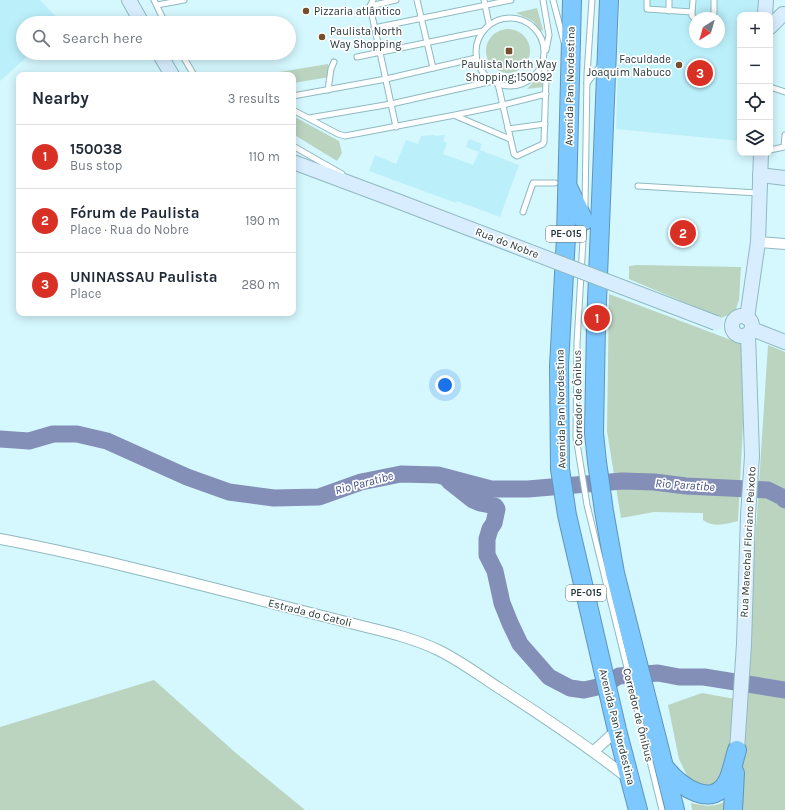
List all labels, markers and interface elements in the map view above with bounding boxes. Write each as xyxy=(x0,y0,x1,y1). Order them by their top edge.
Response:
place label: Pizzaria atlântico xyxy=(314,5,401,18)
marker: Pizzaria atlântico xyxy=(301,6,311,16)
north arrow xyxy=(689,12,725,48)
map controls xyxy=(737,12,773,156)
button: + xyxy=(737,12,773,48)
search box xyxy=(16,16,296,60)
place label: Paulista North Way Shopping xyxy=(330,25,402,51)
street label: Avenida Pan Nordestina xyxy=(562,26,578,146)
icon: search xyxy=(30,27,52,49)
text: Search here xyxy=(62,29,143,47)
marker: Paulista North Way Shopping xyxy=(317,32,327,42)
marker: Paulista North Way Shopping;150092 xyxy=(504,46,514,56)
button: − xyxy=(737,48,773,84)
place label: Faculdade Joaquim Nabuco xyxy=(587,53,671,79)
place label: Paulista North Way Shopping;150092 xyxy=(461,58,557,84)
pin: 3 xyxy=(687,58,713,88)
marker: Faculdade Joaquim Nabuco xyxy=(674,60,684,70)
button: locate xyxy=(737,84,773,120)
text: Nearby xyxy=(32,88,89,108)
text: 3 results xyxy=(228,91,280,106)
button: layers xyxy=(737,120,773,156)
text: 150038 xyxy=(70,140,122,158)
text: 1 xyxy=(43,149,47,164)
text: 110 m xyxy=(248,149,280,164)
text: Bus stop xyxy=(70,158,122,173)
text: Fórum de Paulista xyxy=(70,204,199,222)
text: 2 xyxy=(41,213,49,228)
text: 190 m xyxy=(245,213,280,228)
pin: 2 xyxy=(670,218,696,248)
text: Place · Rua do Nobre xyxy=(70,222,189,237)
street label: Rua do Nobre xyxy=(473,225,541,261)
road number: PE-015 xyxy=(546,226,586,242)
text: UNINASSAU Paulista xyxy=(70,268,217,286)
text: 3 xyxy=(41,277,49,292)
text: 280 m xyxy=(242,277,280,292)
text: Place xyxy=(70,286,101,301)
pin: 1 xyxy=(584,303,610,333)
street label: Avenida Pan Nordestina xyxy=(553,349,569,469)
street label: Corredor de Ônibus xyxy=(570,350,585,446)
your location xyxy=(435,375,455,395)
street label: Rua Marechal Floriano Peixoto xyxy=(738,466,758,618)
water label: Rio Paratibe xyxy=(333,468,395,497)
water label: Rio Paratibe xyxy=(655,476,716,494)
road number: PE-015 xyxy=(566,585,606,601)
street label: Estrada do Catoli xyxy=(267,596,353,630)
street label: Corredor de Ônibus xyxy=(620,666,657,763)
street label: Avenida Pan Nordestina xyxy=(596,668,638,786)

